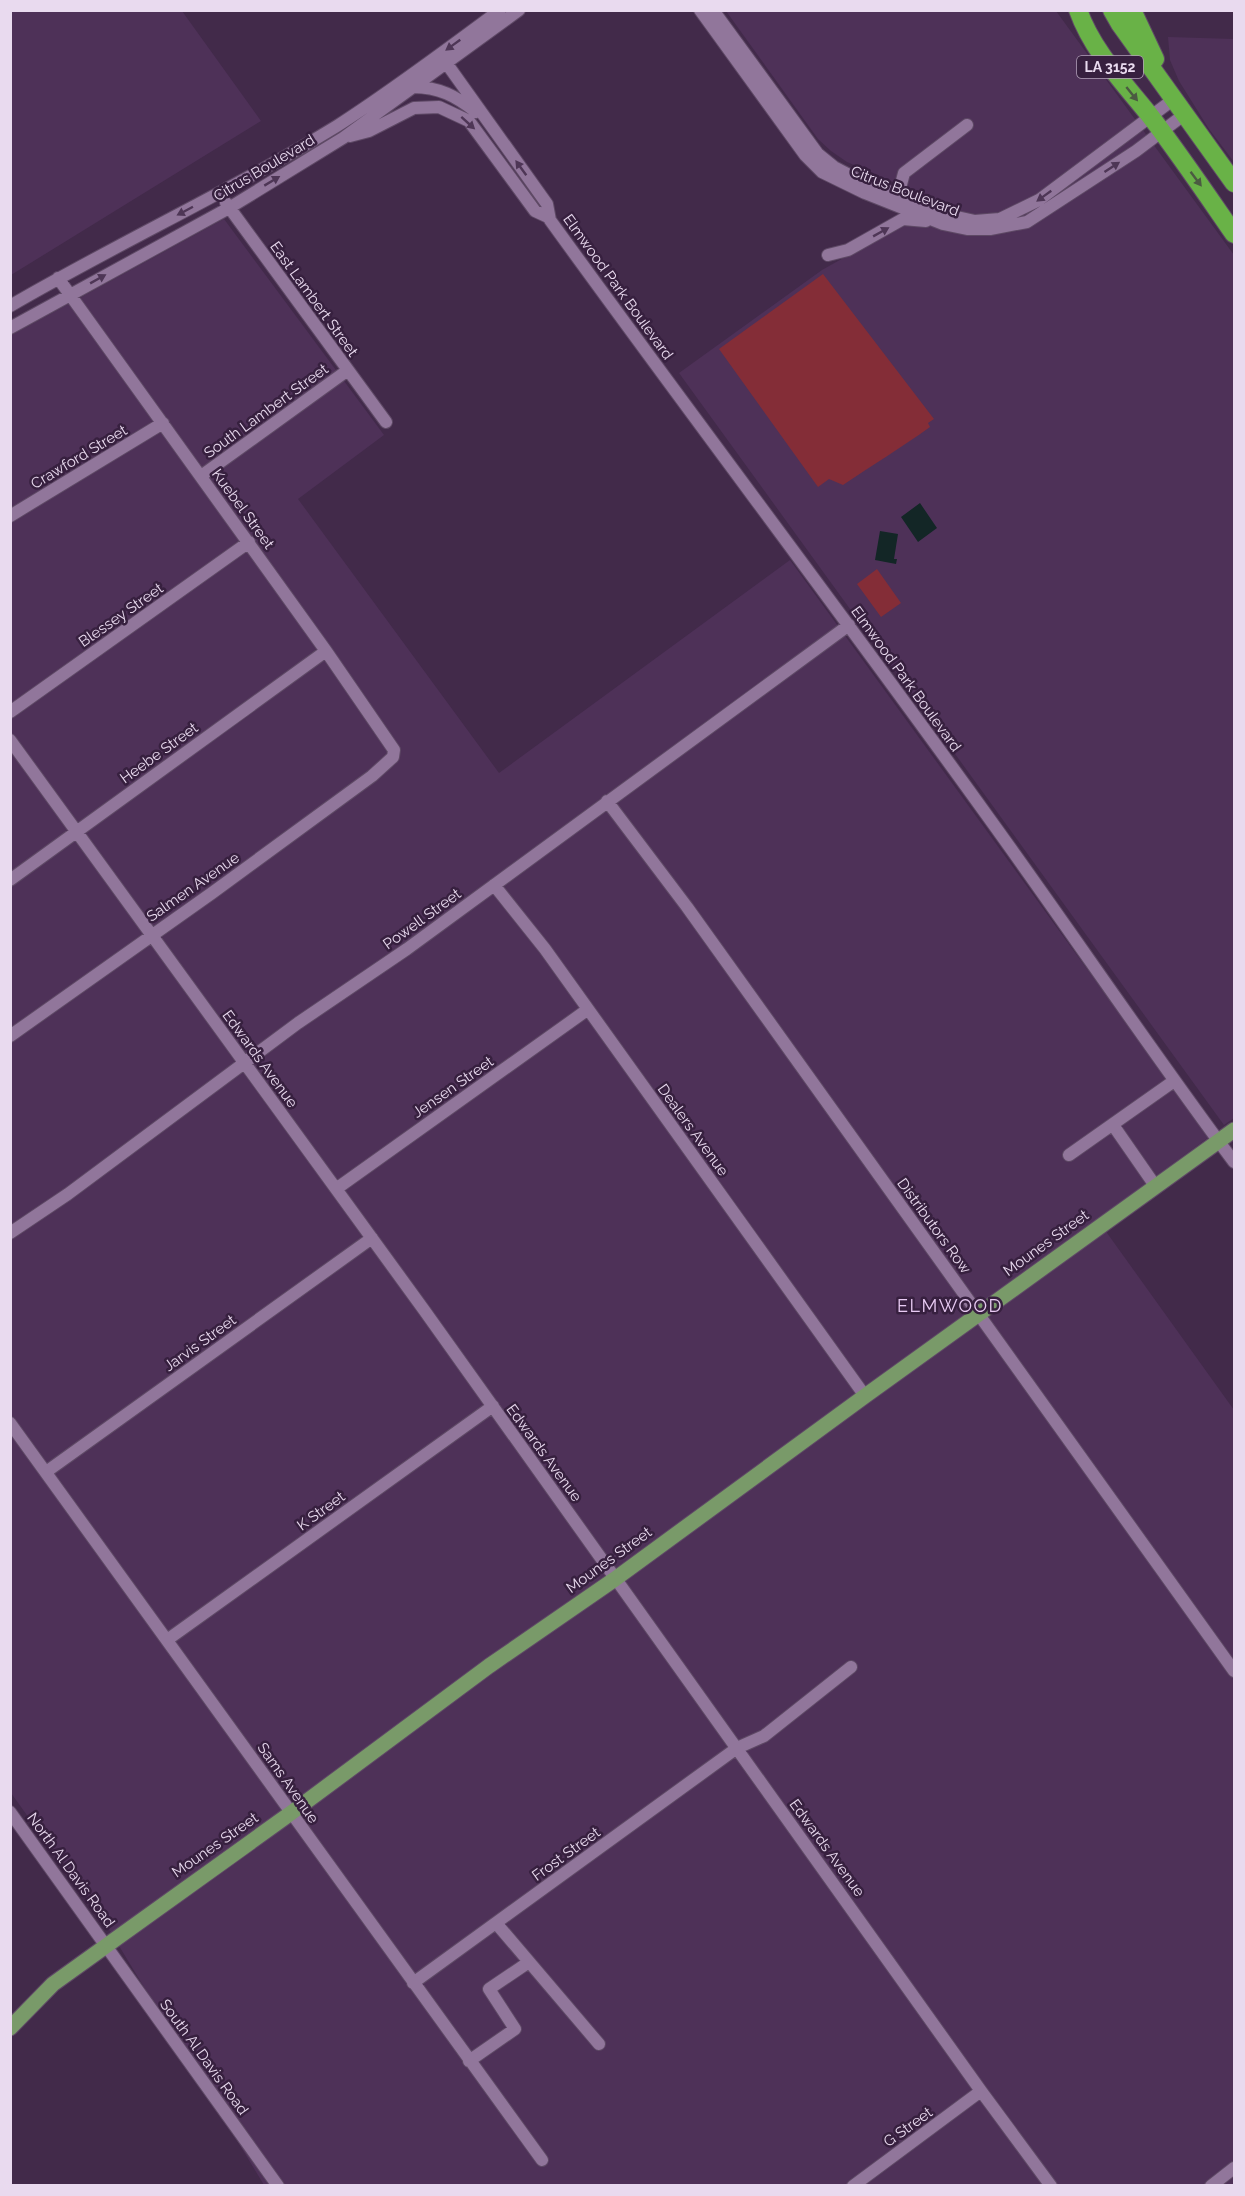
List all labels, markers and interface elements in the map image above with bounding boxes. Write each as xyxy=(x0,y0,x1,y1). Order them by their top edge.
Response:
one-way arrow xyxy=(445,39,461,51)
road number: LA 3152 xyxy=(1077,56,1143,78)
one-way arrow xyxy=(1125,86,1138,101)
one-way arrow xyxy=(460,116,475,129)
street label: Citrus Boulevard xyxy=(210,131,318,205)
one-way arrow xyxy=(515,161,527,177)
one-way arrow xyxy=(1103,161,1119,173)
street label: Citrus Boulevard xyxy=(848,162,962,220)
one-way arrow xyxy=(1190,170,1202,186)
one-way arrow xyxy=(264,176,280,187)
one-way arrow xyxy=(1036,190,1052,202)
one-way arrow xyxy=(176,206,193,216)
street label: Elmwood Park Boulevard xyxy=(559,211,677,363)
one-way arrow xyxy=(873,226,889,237)
street label: East Lambert Street xyxy=(266,238,362,360)
one-way arrow xyxy=(90,274,107,284)
street label: South Lambert Street xyxy=(200,360,332,462)
street label: Crawford Street xyxy=(28,421,130,493)
street label: Kuebel Street xyxy=(208,466,278,552)
street label: Blessey Street xyxy=(75,579,167,651)
street label: Elmwood Park Boulevard xyxy=(847,603,965,755)
street label: Heebe Street xyxy=(116,719,202,787)
street label: Salmen Avenue xyxy=(143,848,243,926)
street label: Powell Street xyxy=(380,885,464,953)
street label: Edwards Avenue xyxy=(219,1007,301,1111)
street label: Jensen Street xyxy=(409,1052,497,1122)
street label: Dealers Avenue xyxy=(654,1081,732,1180)
street label: Distributors Row xyxy=(893,1175,975,1277)
street label: Mounes Street xyxy=(1000,1206,1092,1280)
district label: ELMWOOD xyxy=(897,1295,1003,1316)
street label: Jarvis Street xyxy=(161,1311,239,1375)
street label: Edwards Avenue xyxy=(503,1401,585,1505)
street label: K Street xyxy=(294,1488,348,1534)
street label: Mounes Street xyxy=(563,1523,655,1597)
street label: Sams Avenue xyxy=(254,1739,323,1827)
street label: Edwards Avenue xyxy=(786,1796,868,1900)
street label: North Al Davis Road xyxy=(23,1809,119,1931)
street label: Mounes Street xyxy=(168,1809,262,1881)
street label: Frost Street xyxy=(528,1823,604,1885)
street label: South Al Davis Road xyxy=(156,1996,252,2118)
street label: G Street xyxy=(880,2103,936,2151)

